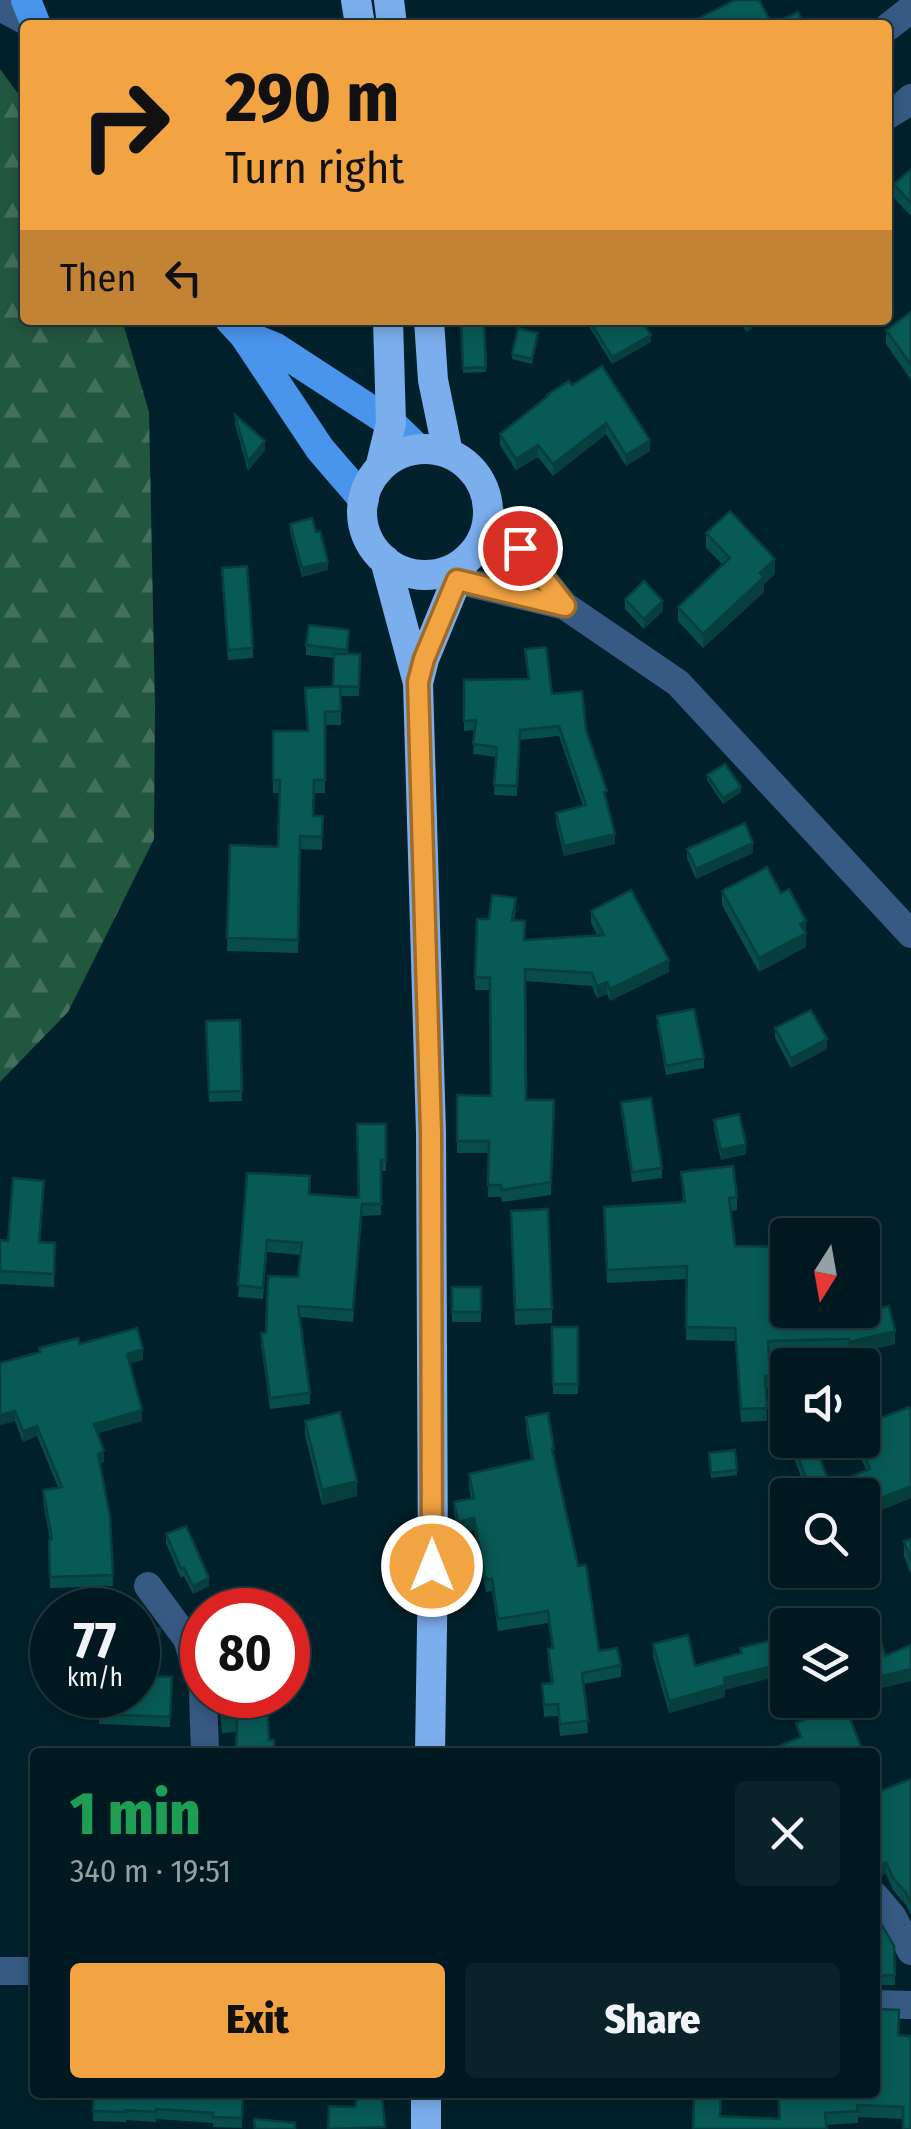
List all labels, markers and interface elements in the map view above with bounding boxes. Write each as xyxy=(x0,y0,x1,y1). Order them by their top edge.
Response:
text: 290 m xyxy=(225,56,399,140)
icon: right xyxy=(60,60,190,190)
text: Turn right xyxy=(225,141,404,195)
icon: left xyxy=(156,250,211,305)
text: Then xyxy=(60,255,136,301)
pin xyxy=(478,506,563,591)
icon: arrive xyxy=(493,521,548,576)
north arrow xyxy=(770,1218,880,1328)
map controls xyxy=(770,1218,880,1718)
button: sound xyxy=(770,1348,880,1458)
button: search xyxy=(770,1478,880,1588)
position arrow xyxy=(380,1514,484,1618)
speed limit sign: 80 xyxy=(180,1588,310,1718)
button: layers xyxy=(770,1608,880,1718)
text: 77 xyxy=(74,1611,116,1671)
text: km/h xyxy=(67,1663,123,1693)
text: 1 min xyxy=(70,1778,201,1850)
button: close xyxy=(735,1781,840,1886)
text: 340 m · 19:51 xyxy=(70,1852,231,1890)
button: Exit xyxy=(70,1963,445,2078)
button: Share xyxy=(465,1963,840,2078)

